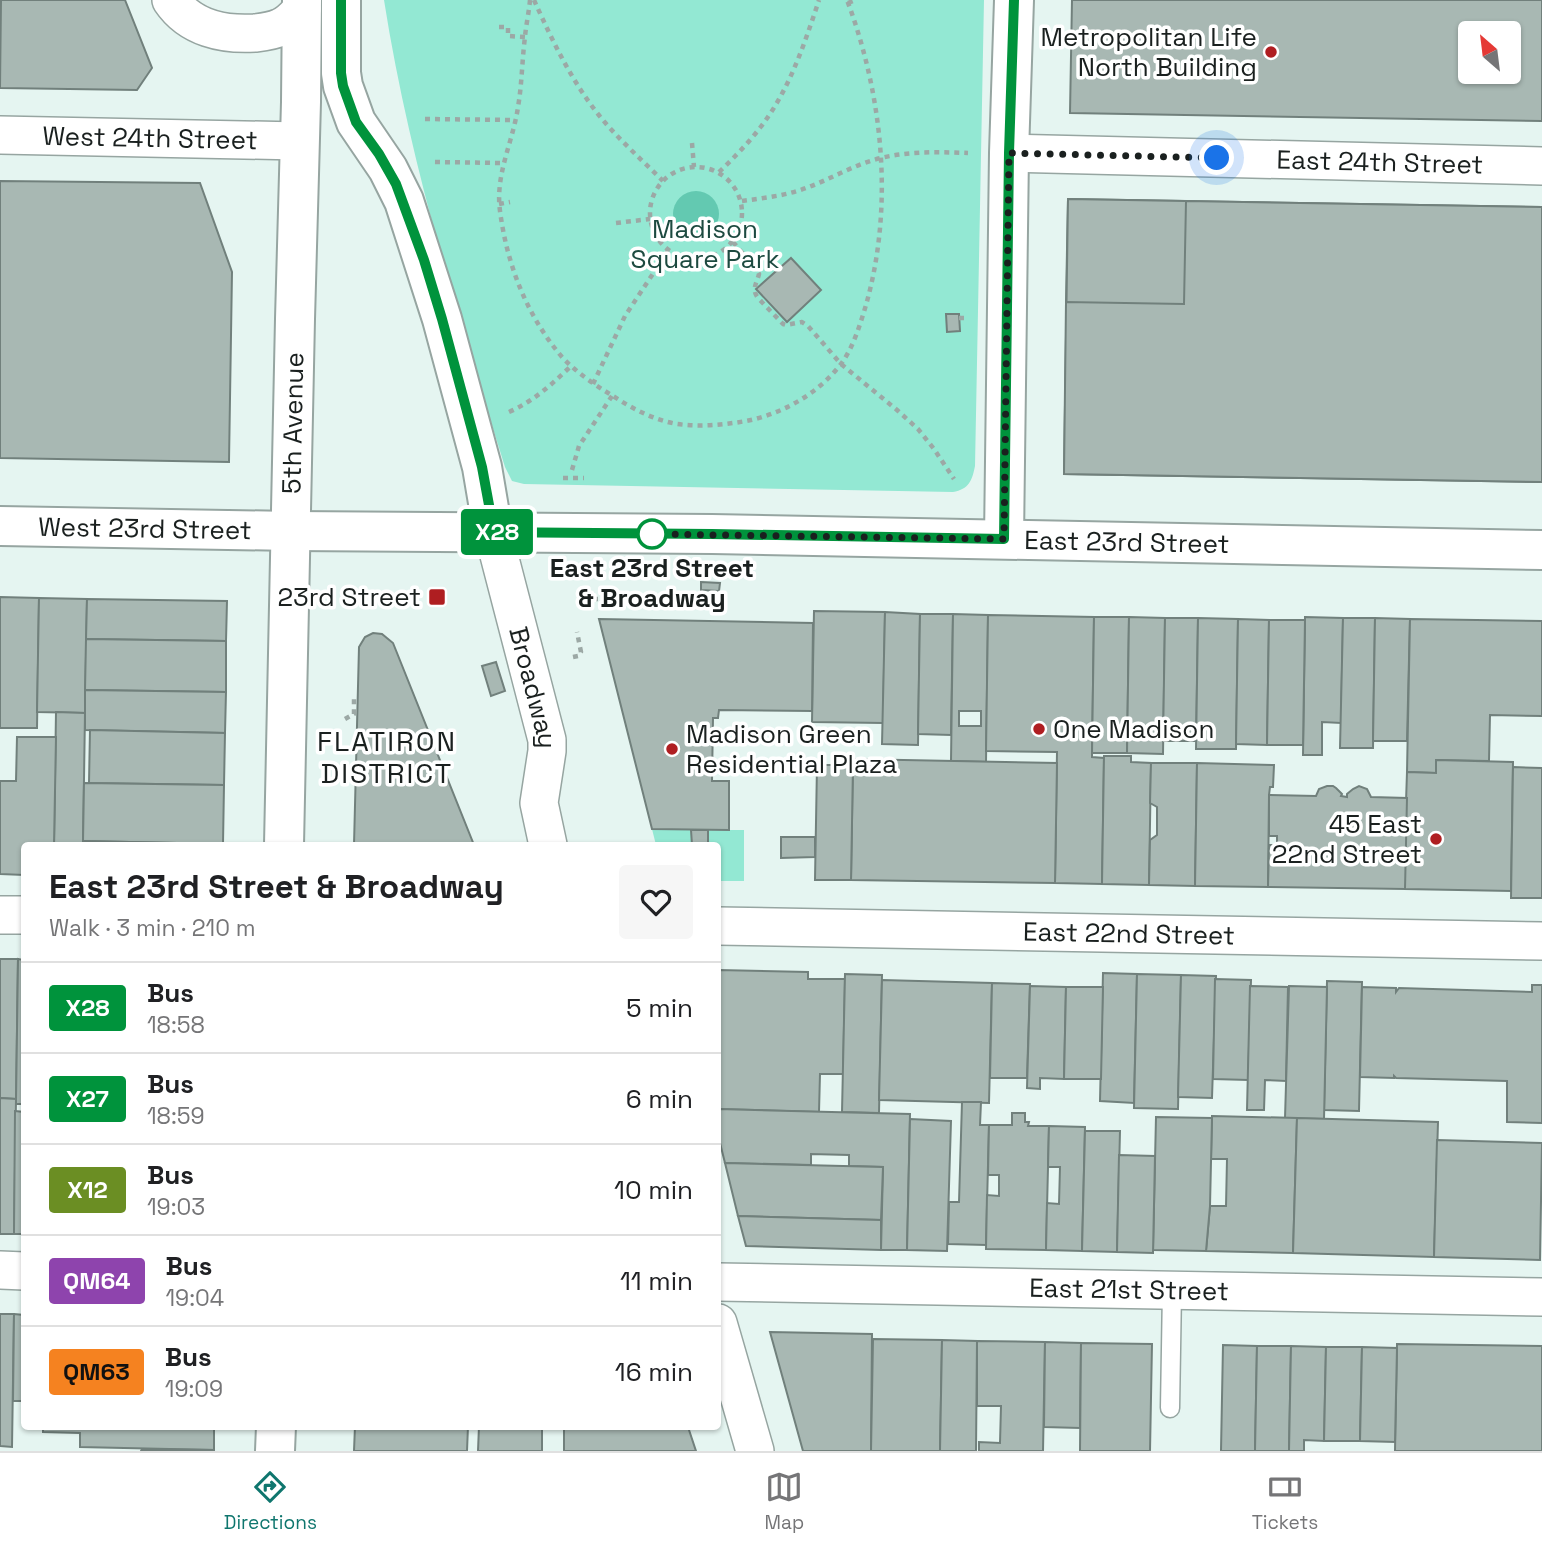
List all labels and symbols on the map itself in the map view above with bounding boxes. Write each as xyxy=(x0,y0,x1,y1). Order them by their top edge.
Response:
place label: Metropolitan Life North Building xyxy=(1040,20,1257,84)
north arrow xyxy=(1458,21,1521,84)
marker: Metropolitan Life North Building xyxy=(1263,44,1279,60)
street label: West 24th Street xyxy=(42,119,258,157)
your location xyxy=(1199,140,1234,175)
street label: East 24th Street xyxy=(1276,143,1484,182)
park label: Madison Square Park xyxy=(630,212,780,276)
street label: 5th Avenue xyxy=(274,352,311,494)
line badge: X28 xyxy=(457,509,537,555)
street label: West 23rd Street xyxy=(38,510,252,547)
marker: East 23rd Street & Broadway xyxy=(637,519,667,549)
street label: East 23rd Street xyxy=(1024,523,1230,561)
place label: East 23rd Street & Broadway xyxy=(550,551,754,615)
place label: 23rd Street xyxy=(278,580,421,614)
marker: 23rd Street xyxy=(427,587,447,607)
street label: Broadway xyxy=(501,623,564,749)
place label: One Madison xyxy=(1053,712,1214,746)
place label: Madison Green Residential Plaza xyxy=(686,717,897,781)
marker: One Madison xyxy=(1031,721,1047,737)
district label: FLATIRON DISTRICT xyxy=(317,723,457,791)
marker: Madison Green Residential Plaza xyxy=(664,741,680,757)
place label: 45 East 22nd Street xyxy=(1272,807,1422,871)
marker: 45 East 22nd Street xyxy=(1428,831,1444,847)
street label: East 22nd Street xyxy=(1023,915,1235,952)
street label: East 21st Street xyxy=(1029,1271,1229,1308)

